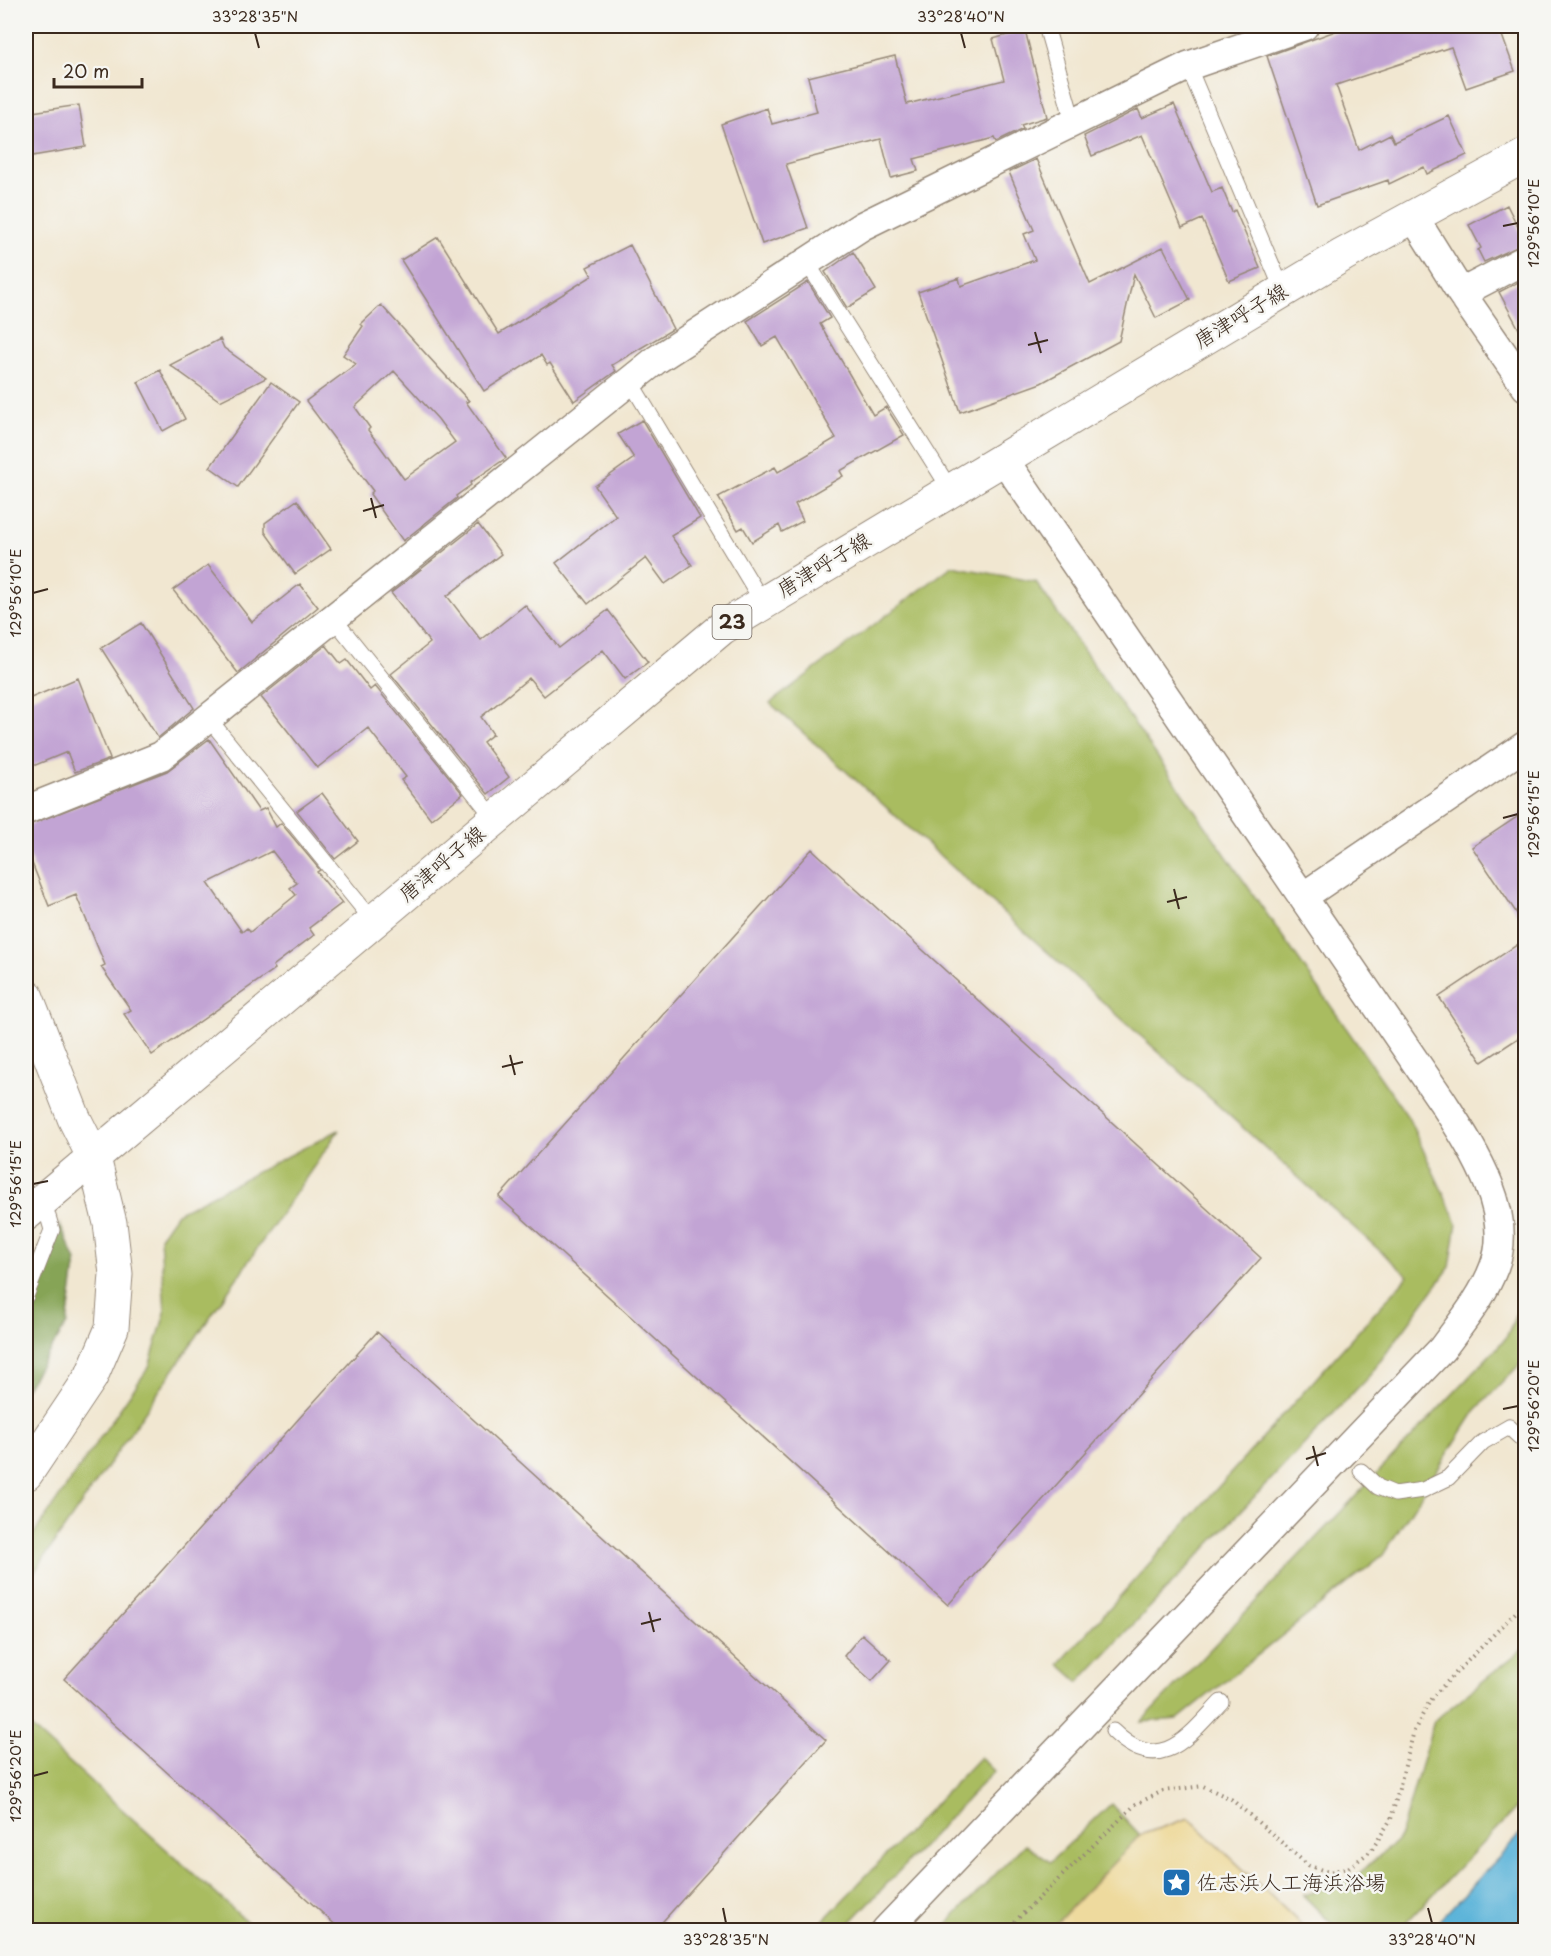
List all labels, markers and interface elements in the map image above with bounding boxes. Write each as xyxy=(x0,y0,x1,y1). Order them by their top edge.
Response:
text: 33°28'35"N xyxy=(212,4,298,27)
text: 33°28'40"N xyxy=(917,4,1005,27)
scale bar xyxy=(54,51,142,89)
text: 20 m xyxy=(63,57,109,84)
text: 129°56'10"E xyxy=(1521,179,1544,267)
street label: 唐津呼子線 xyxy=(1187,274,1293,355)
street label: 唐津呼子線 xyxy=(770,523,876,604)
text: 129°56'10"E xyxy=(3,549,26,637)
road number: 23 xyxy=(712,605,752,639)
text: 129°56'15"E xyxy=(1521,770,1544,858)
street label: 唐津呼子線 xyxy=(390,816,491,908)
text: 129°56'15"E xyxy=(3,1140,26,1228)
text: 129°56'20"E xyxy=(1521,1360,1544,1452)
text: 129°56'20"E xyxy=(3,1730,26,1822)
place label: 佐志浜人工海浜浴場 xyxy=(1197,1865,1386,1897)
place icon: 佐志浜人工海浜浴場 xyxy=(1160,1867,1192,1899)
text: 33°28'35"N xyxy=(683,1927,769,1950)
text: 33°28'40"N xyxy=(1388,1927,1476,1950)

